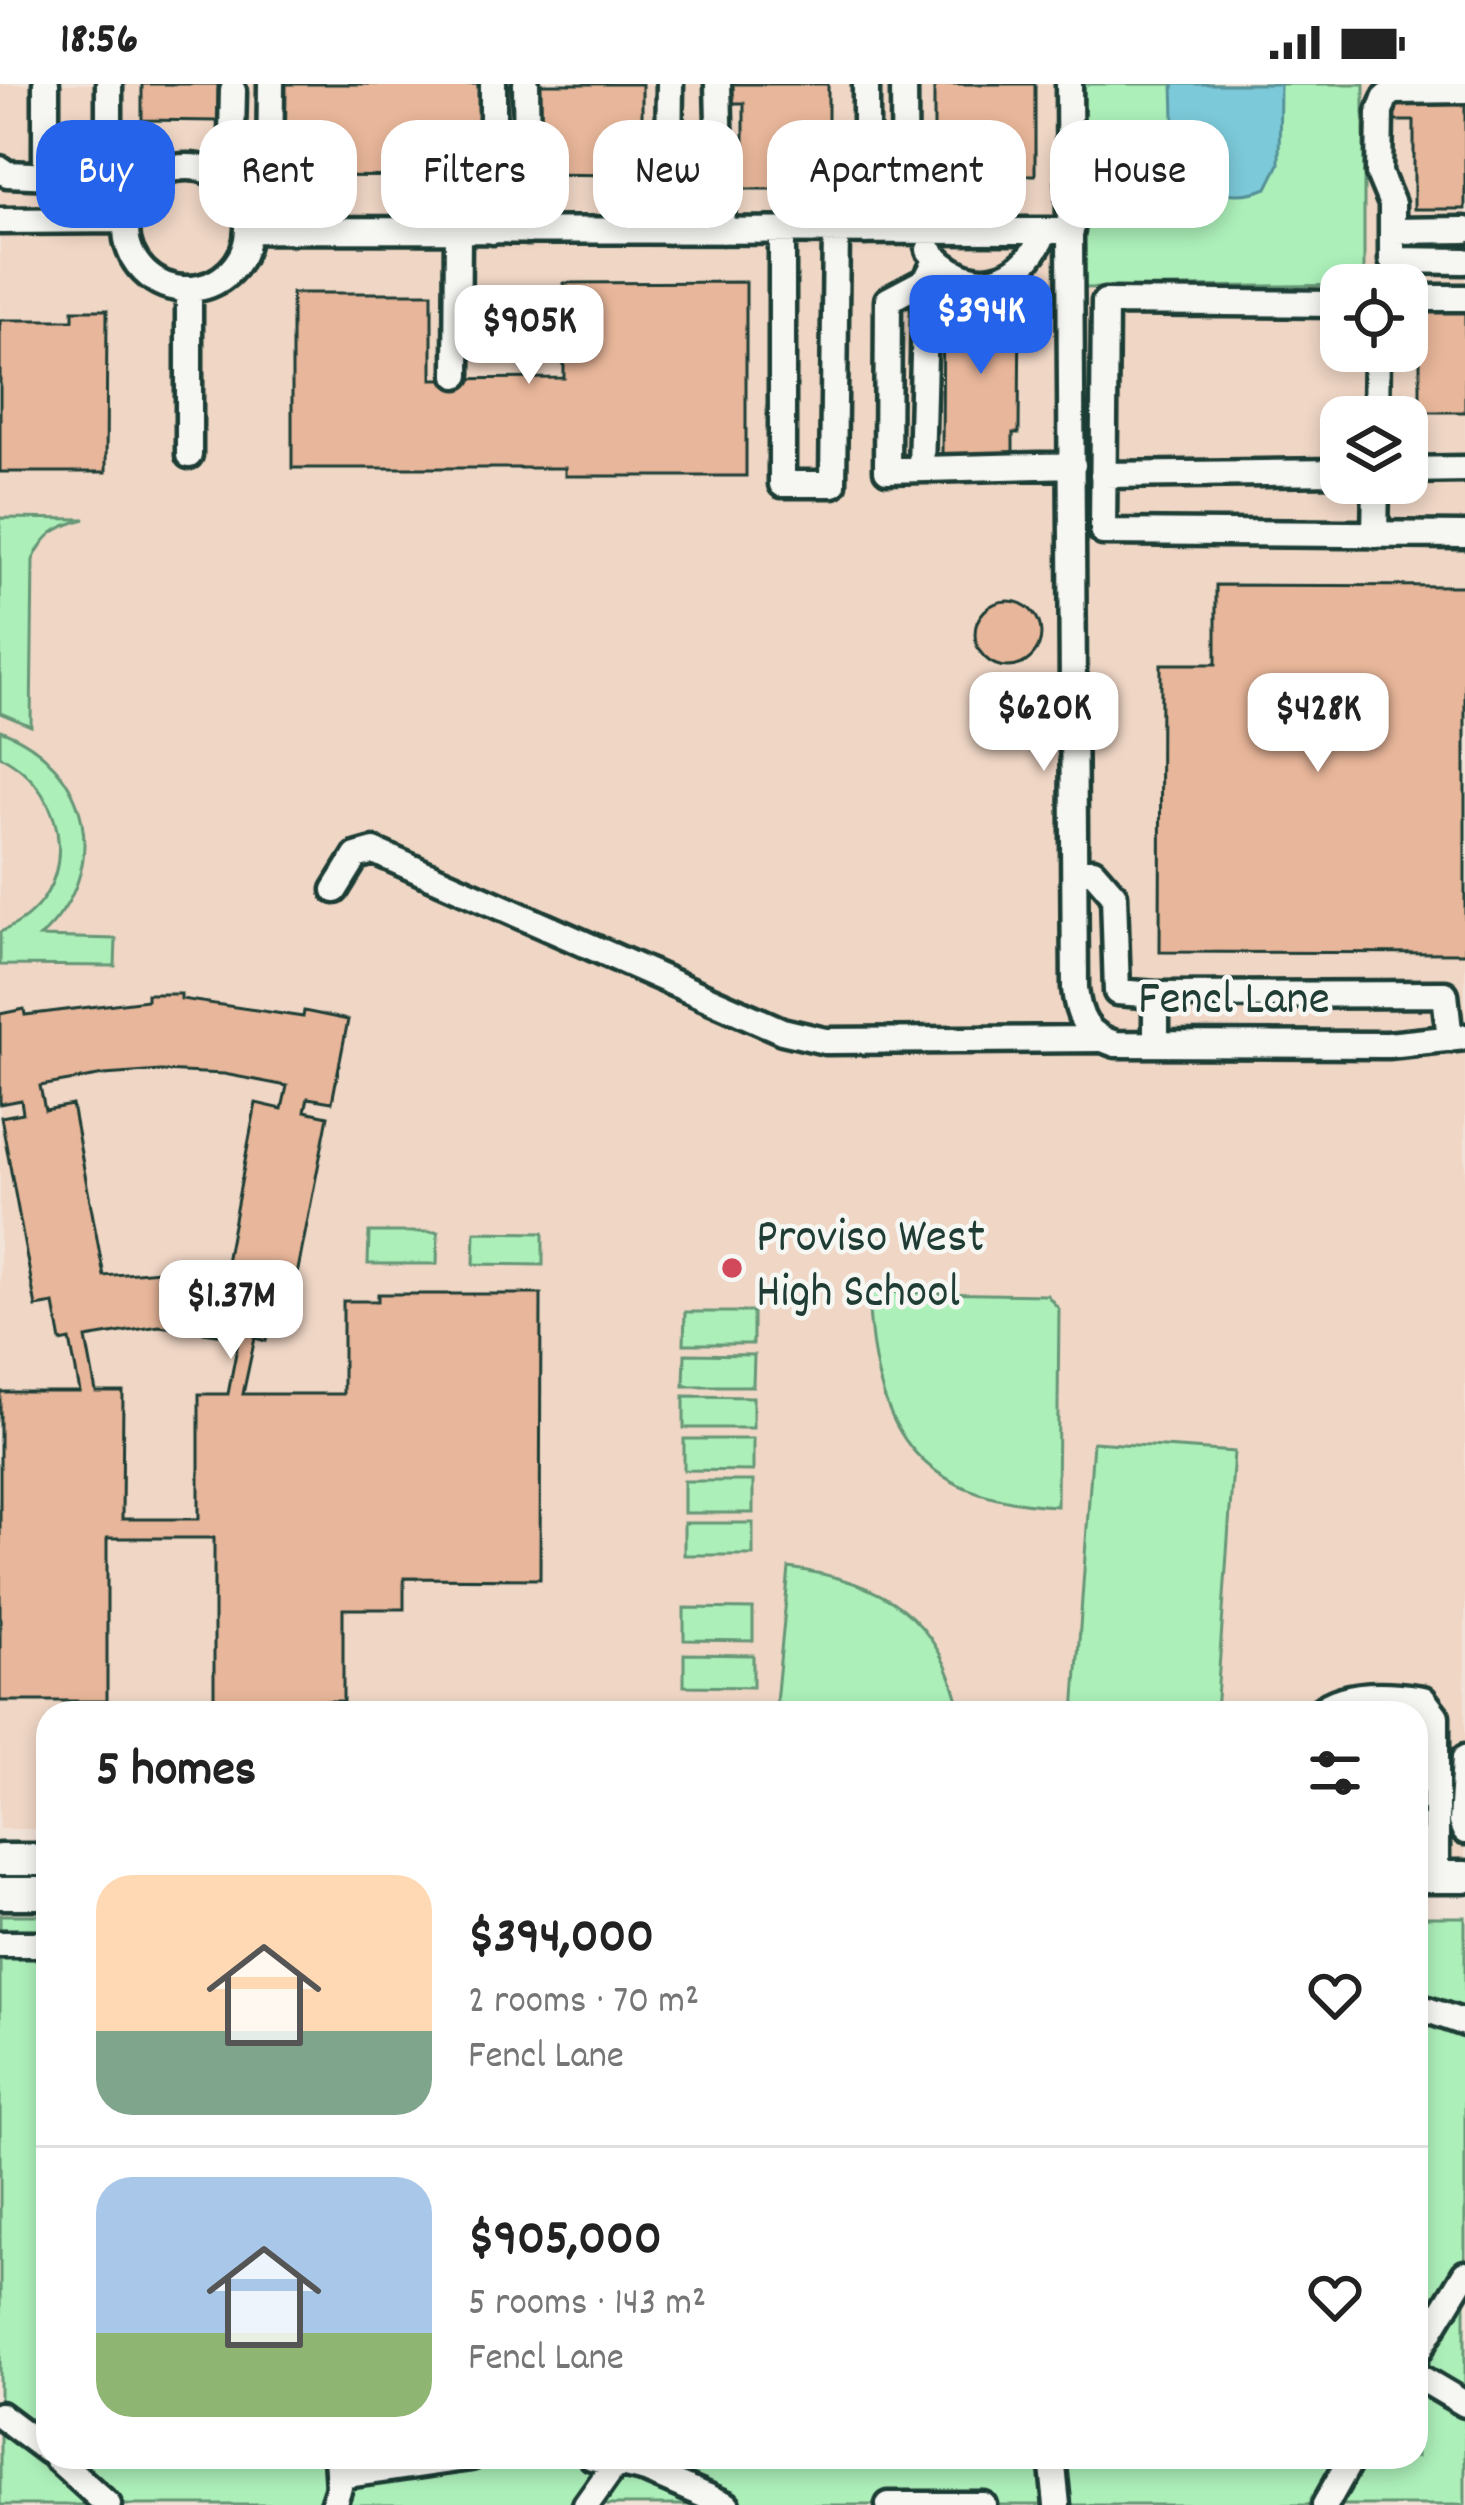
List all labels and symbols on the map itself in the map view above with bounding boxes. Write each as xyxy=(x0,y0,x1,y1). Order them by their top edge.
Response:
pin: $394K xyxy=(897,275,1065,377)
pin: $905K xyxy=(445,285,613,387)
pin: $620K xyxy=(960,672,1128,774)
pin: $428K xyxy=(1234,673,1402,775)
street label: Fencl Lane xyxy=(1138,968,1330,1037)
place label: Proviso West High School xyxy=(756,1206,985,1330)
marker: Proviso West High School xyxy=(719,1255,745,1281)
pin: $1.37M xyxy=(133,1260,329,1362)

